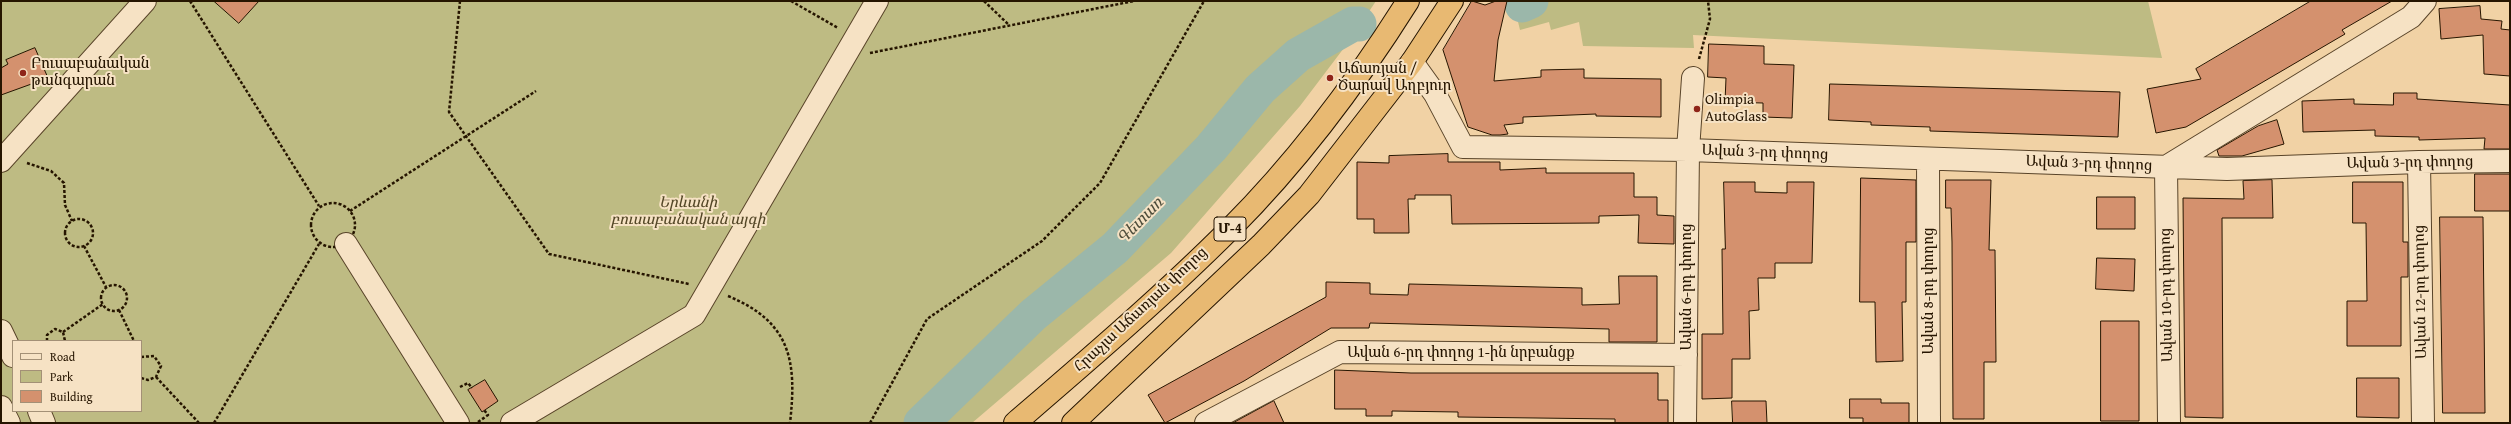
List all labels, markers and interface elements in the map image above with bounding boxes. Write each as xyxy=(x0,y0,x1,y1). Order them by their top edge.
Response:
place label: Բուսաբանական թանգարան xyxy=(31,55,149,90)
place label: Աճառյան / Ծարավ Աղբյուր xyxy=(1338,60,1451,95)
marker: Բուսաբանական թանգարան xyxy=(18,68,28,78)
marker: Աճառյան / Ծարավ Աղբյուր xyxy=(1325,73,1335,83)
place label: Olimpia AutoGlass xyxy=(1705,91,1767,126)
marker: Olimpia AutoGlass xyxy=(1692,104,1702,114)
street label: Ավան 3-րդ փողոց xyxy=(1701,142,1829,164)
street label: Ավան 3-րդ փողոց xyxy=(2025,153,2153,175)
street label: Ավան 3-րդ փողոց xyxy=(2346,153,2474,173)
park label: Երևանի բուսաբանական այգի xyxy=(611,194,765,229)
water label: Գետառ xyxy=(1114,194,1168,248)
road number: Մ-4 xyxy=(1214,217,1246,241)
street label: Ավան 6-րդ փողոց xyxy=(1678,224,1696,350)
street label: Ավան 12-րդ փողոց xyxy=(2411,225,2431,359)
street label: Ավան 8-րդ փողոց xyxy=(1920,228,1938,354)
street label: Ավան 10-րդ փողոց xyxy=(2157,228,2177,362)
street label: Հրաչյա Աճառյան փողոց xyxy=(1071,244,1211,376)
legend xyxy=(12,340,142,412)
street label: Ավան 6-րդ փողոց 1-ին նրբանցք xyxy=(1347,344,1575,362)
text: Road xyxy=(50,348,75,365)
text: Park xyxy=(50,368,73,385)
text: Building xyxy=(50,388,93,405)

